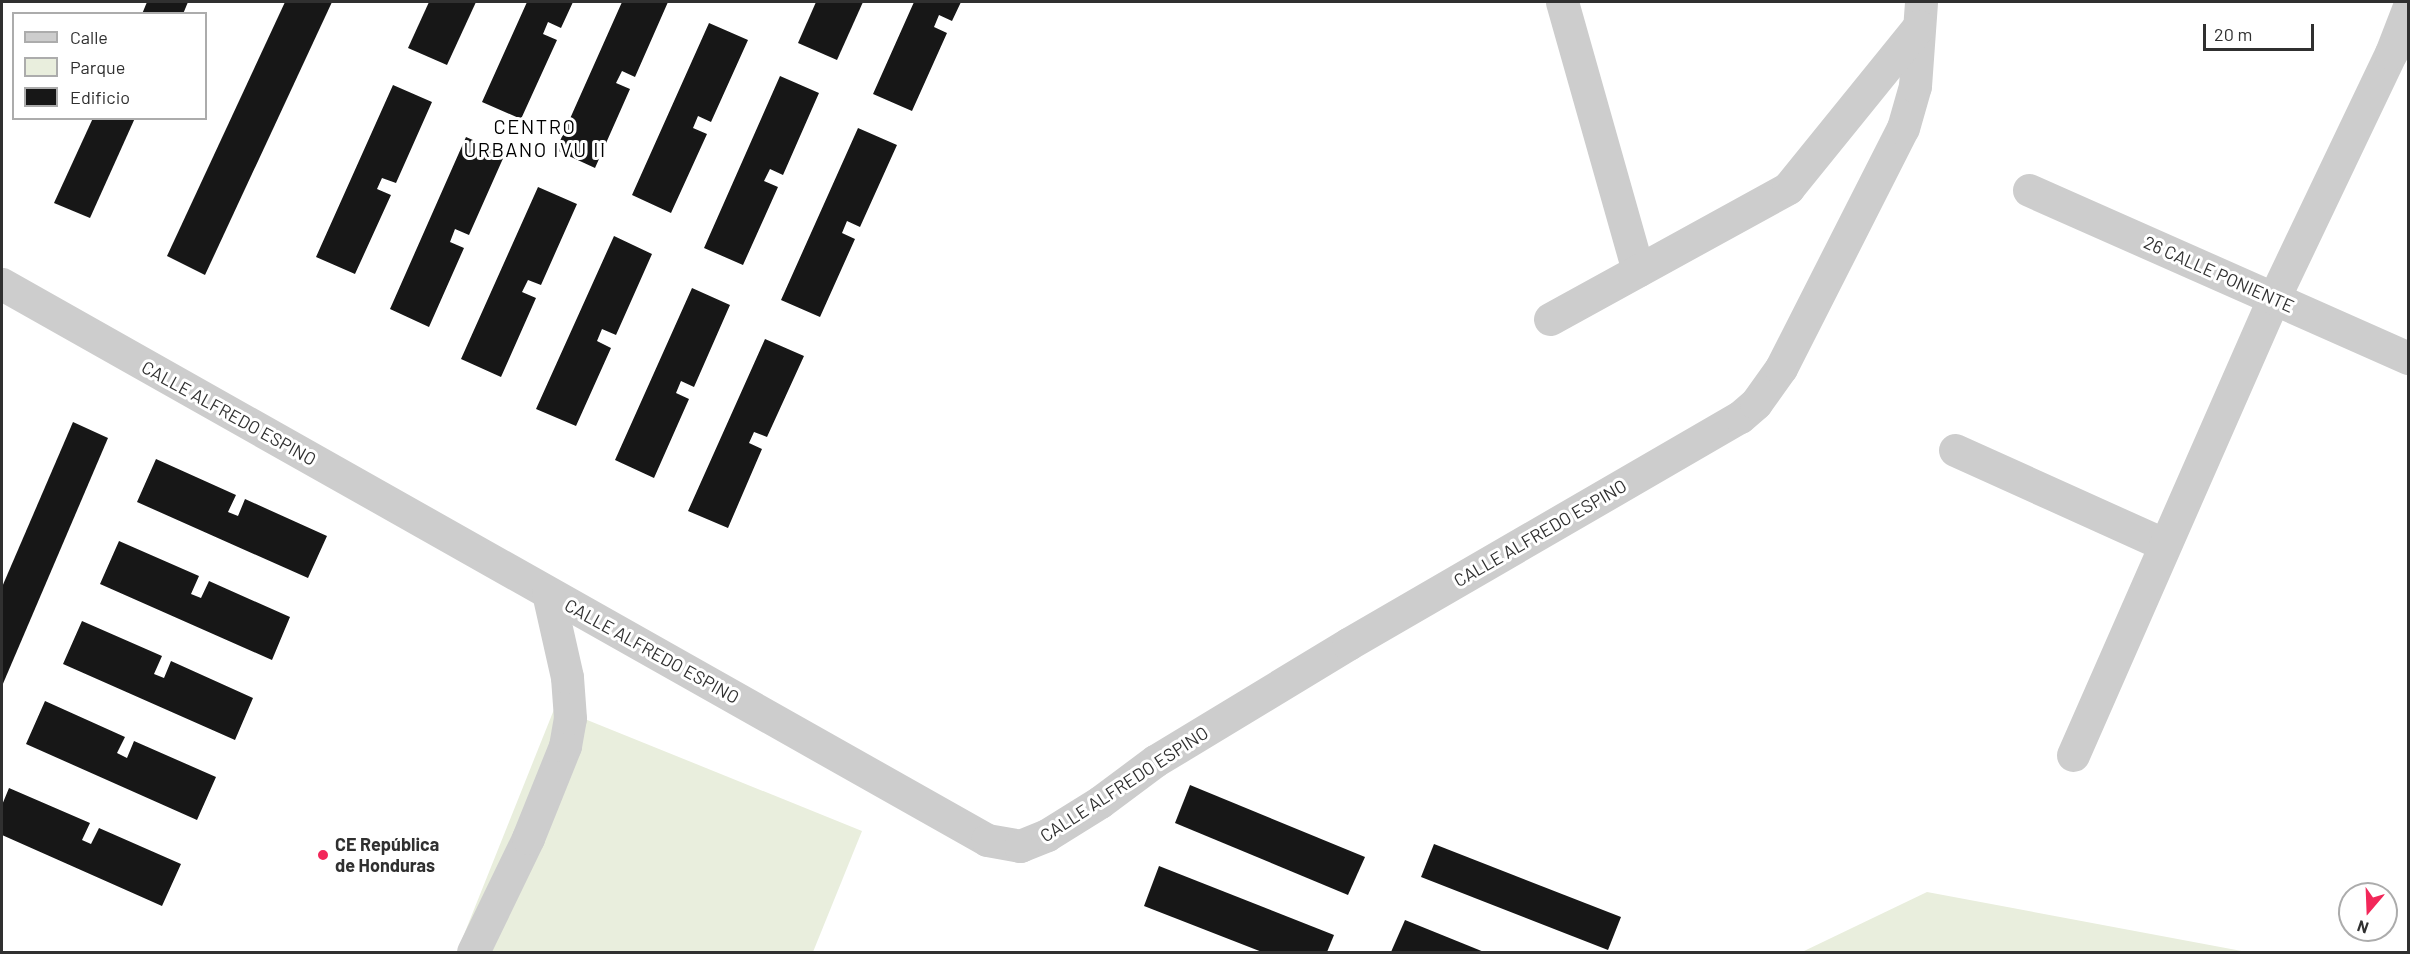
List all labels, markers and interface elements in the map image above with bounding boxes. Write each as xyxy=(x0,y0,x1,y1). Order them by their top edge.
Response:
legend xyxy=(12,12,207,120)
scale bar xyxy=(2206,12,2317,50)
text: 20 m xyxy=(2214,23,2252,45)
text: Calle xyxy=(70,26,108,48)
text: Parque xyxy=(70,56,125,78)
text: Edificio xyxy=(70,86,130,108)
district label: CENTRO URBANO IVU II xyxy=(463,115,607,162)
street label: 26 CALLE PONIENTE xyxy=(2141,231,2297,317)
street label: CALLE ALFREDO ESPINO xyxy=(138,356,320,470)
street label: CALLE ALFREDO ESPINO xyxy=(1450,475,1630,591)
street label: CALLE ALFREDO ESPINO xyxy=(561,594,743,708)
street label: CALLE ALFREDO ESPINO xyxy=(1036,722,1212,846)
place label: CE República de Honduras xyxy=(335,834,439,876)
marker: CE República de Honduras xyxy=(316,848,330,862)
north arrow xyxy=(2338,882,2398,942)
text: N xyxy=(2355,917,2371,938)

